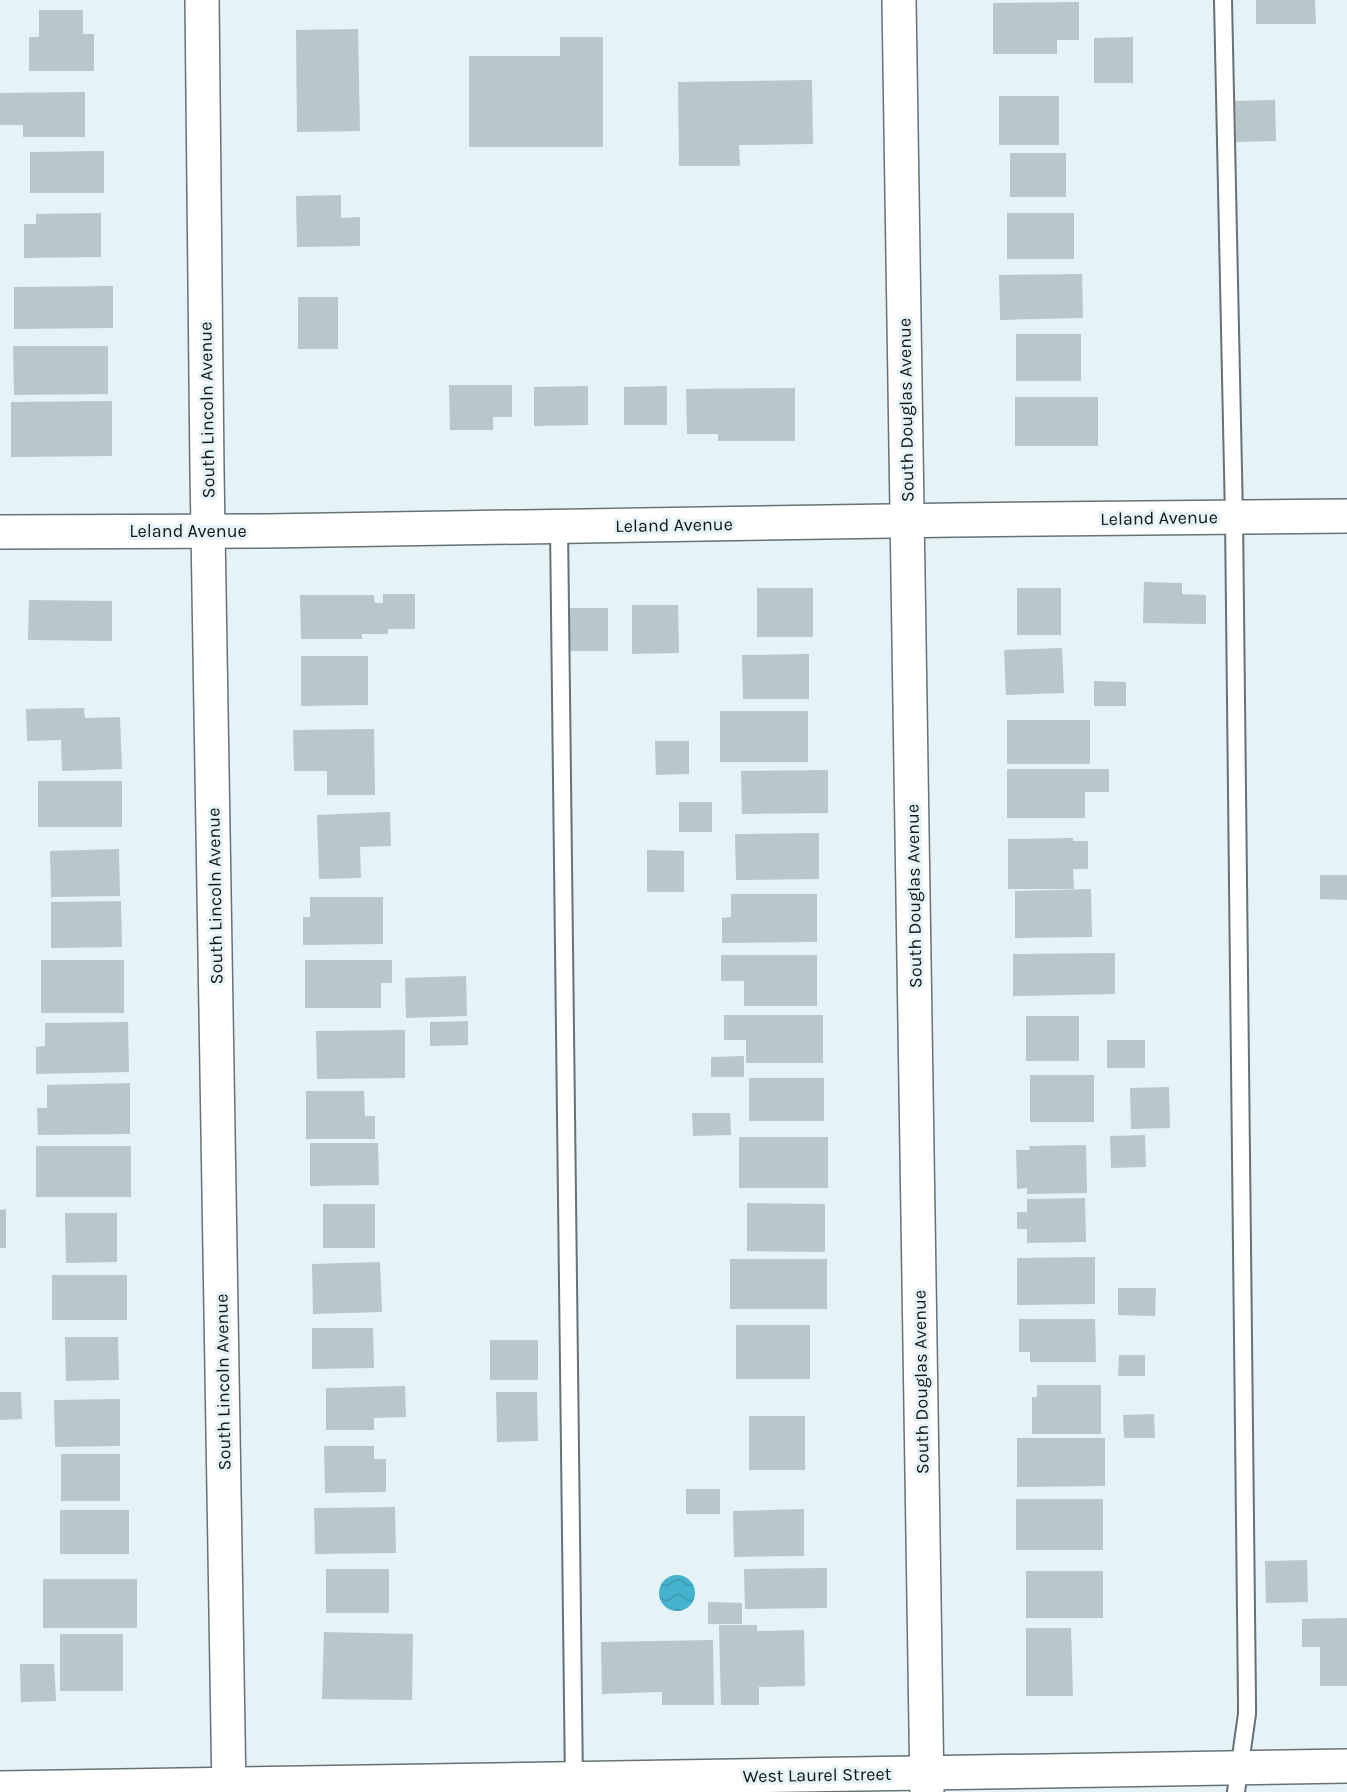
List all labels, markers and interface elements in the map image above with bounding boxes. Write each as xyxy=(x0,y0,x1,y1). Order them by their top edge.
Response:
street label: South Douglas Avenue xyxy=(893,318,919,502)
street label: South Lincoln Avenue xyxy=(194,321,220,499)
street label: Leland Avenue xyxy=(1100,506,1218,530)
street label: Leland Avenue xyxy=(615,513,733,537)
street label: Leland Avenue xyxy=(129,520,247,542)
street label: South Douglas Avenue xyxy=(901,804,927,988)
street label: South Lincoln Avenue xyxy=(202,807,228,985)
street label: South Douglas Avenue xyxy=(908,1290,934,1474)
street label: South Lincoln Avenue xyxy=(210,1293,236,1471)
street label: West Laurel Street xyxy=(742,1763,892,1787)

